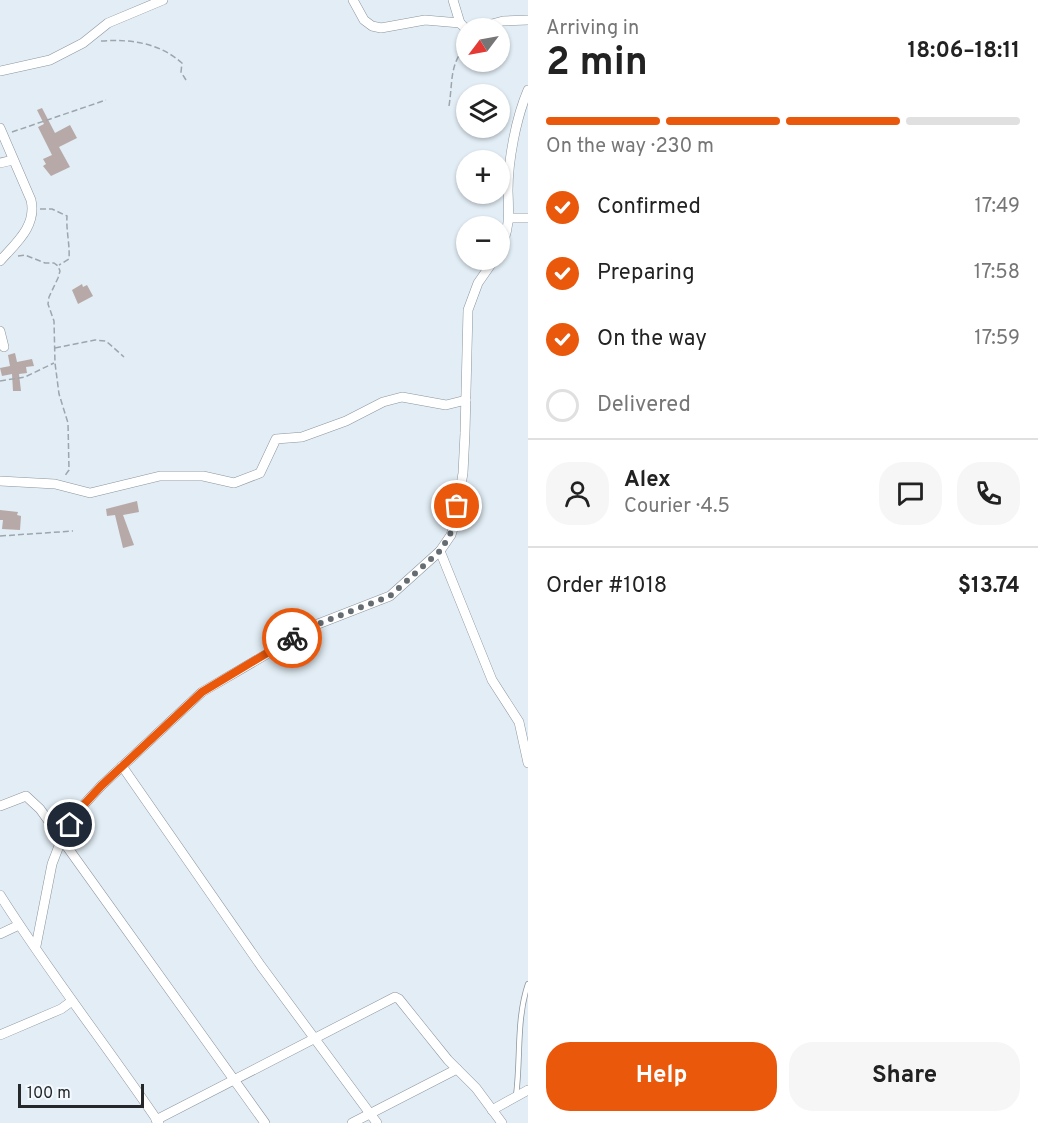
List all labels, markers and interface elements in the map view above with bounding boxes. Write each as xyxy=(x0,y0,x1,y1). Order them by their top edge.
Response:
text: Arriving in xyxy=(546,16,639,42)
north arrow xyxy=(456,18,510,72)
map controls xyxy=(456,18,510,270)
text: 18:06–18:11 xyxy=(907,38,1020,65)
text: 2 min xyxy=(546,40,648,89)
button: layers xyxy=(456,84,510,138)
text: On the way · 230 m xyxy=(546,134,714,160)
button: + xyxy=(456,150,510,204)
icon: check xyxy=(546,191,579,224)
text: Confirmed xyxy=(597,194,701,221)
text: 17:49 xyxy=(974,194,1020,220)
button: − xyxy=(456,216,510,270)
icon: check xyxy=(546,257,579,290)
text: Preparing xyxy=(597,260,695,287)
text: 17:58 xyxy=(974,260,1020,286)
icon: check xyxy=(546,323,579,356)
text: On the way xyxy=(597,326,707,353)
text: 17:59 xyxy=(974,326,1020,352)
text: Delivered xyxy=(597,392,691,419)
button: person xyxy=(546,462,609,525)
button: chat xyxy=(879,462,942,525)
button: phone xyxy=(957,462,1020,525)
text: Alex xyxy=(624,467,671,494)
pin xyxy=(431,480,482,531)
icon: bag xyxy=(440,489,473,522)
text: Courier · 4.5 xyxy=(624,494,730,520)
text: Order #1018 xyxy=(546,573,667,600)
text: $13.74 xyxy=(958,573,1020,600)
courier xyxy=(262,608,322,668)
icon: bike xyxy=(276,622,309,655)
pin xyxy=(44,799,95,850)
icon: home xyxy=(53,808,86,841)
button: Help xyxy=(546,1042,777,1111)
button: Share xyxy=(789,1042,1020,1111)
scale bar xyxy=(18,1081,144,1108)
text: 100 m xyxy=(27,1084,71,1104)

